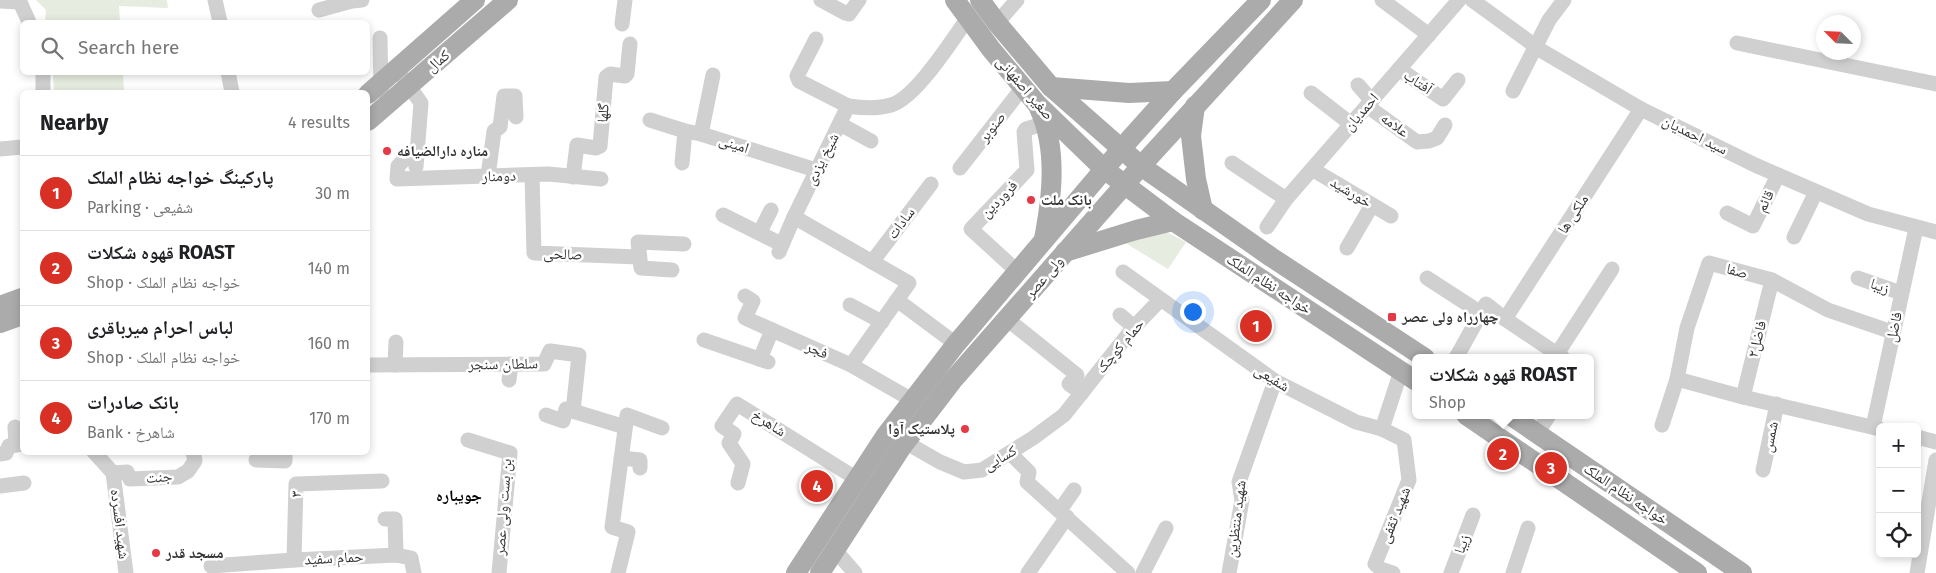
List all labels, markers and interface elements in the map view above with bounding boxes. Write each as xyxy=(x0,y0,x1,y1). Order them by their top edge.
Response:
north arrow xyxy=(1816,15,1861,60)
search box xyxy=(20,20,370,75)
icon: search xyxy=(38,34,66,62)
text: Search here xyxy=(78,36,179,59)
street label: کمال xyxy=(423,46,454,77)
street label: صغیر اصفهانی xyxy=(992,52,1058,124)
street label: آفتاب xyxy=(1400,66,1437,99)
street label: احمدیان xyxy=(1340,89,1383,135)
street label: گلها xyxy=(593,102,613,123)
street label: صنوبر xyxy=(974,108,1009,146)
street label: علامه xyxy=(1377,109,1413,141)
text: Nearby xyxy=(40,110,108,136)
street label: سید احمدیان xyxy=(1659,111,1731,159)
text: 4 results xyxy=(288,113,350,132)
street label: شیخ یزدی xyxy=(801,130,844,188)
street label: امینی xyxy=(716,131,751,158)
place label: مناره دارالضیافه xyxy=(397,142,488,160)
marker: مناره دارالضیافه xyxy=(381,145,393,157)
text: پارکینگ خواجه نظام الملک xyxy=(87,166,274,189)
street label: دومنار xyxy=(481,167,516,185)
street label: خورشید xyxy=(1327,173,1375,211)
street label: فروردین xyxy=(977,176,1022,222)
text: 1 xyxy=(52,184,60,203)
text: 30 m xyxy=(315,184,350,203)
street label: قائم xyxy=(1752,187,1779,215)
place label: بانک ملت xyxy=(1041,191,1092,209)
street label: ملکی ها xyxy=(1554,191,1593,238)
marker: بانک ملت xyxy=(1025,194,1037,206)
text: Parking · شفیعی xyxy=(87,198,193,217)
street label: سادات xyxy=(883,203,919,242)
text: قهوه شکلات ROAST xyxy=(87,241,235,264)
street label: صالحی xyxy=(543,244,583,265)
street label: خواجه نظام الملک xyxy=(1223,250,1315,319)
street label: ولی عصر xyxy=(1020,252,1068,303)
text: 2 xyxy=(52,259,60,278)
text: 140 m xyxy=(308,259,350,278)
street label: صفا xyxy=(1724,260,1750,282)
text: Shop · خواجه نظام الملک xyxy=(87,273,240,292)
street label: زیبا xyxy=(1868,274,1892,298)
your location xyxy=(1180,299,1206,325)
pin: 1 xyxy=(1240,307,1272,345)
place label: چهارراه ولی عصر xyxy=(1401,308,1499,326)
street label: فاضل xyxy=(1882,310,1907,344)
marker: چهارراه ولی عصر xyxy=(1386,311,1398,323)
street label: حمام کوچک xyxy=(1092,315,1149,377)
text: لباس احرام میرباقری xyxy=(87,316,233,339)
street label: فاضل۲ xyxy=(1744,319,1771,360)
text: 3 xyxy=(52,334,60,353)
text: 160 m xyxy=(308,334,350,353)
street label: فجر xyxy=(802,337,831,363)
text: Shop · خواجه نظام الملک xyxy=(87,348,240,367)
street label: سلطان سنجر xyxy=(467,354,538,375)
popup xyxy=(1412,354,1594,419)
street label: شفیعی xyxy=(1251,361,1293,396)
text: قهوه شکلات ROAST xyxy=(1429,363,1577,386)
text: بانک صادرات xyxy=(87,391,179,414)
text: Shop xyxy=(1429,393,1466,412)
street label: شاهرخ xyxy=(748,406,790,441)
text: 4 xyxy=(51,409,61,428)
text: 170 m xyxy=(309,409,350,428)
place label: پلاستیک آوا xyxy=(888,420,955,438)
street label: شمس xyxy=(1758,420,1783,454)
text: Bank · شاهرخ xyxy=(87,423,175,442)
marker: پلاستیک آوا xyxy=(959,423,971,435)
map controls xyxy=(1876,423,1921,558)
button: + xyxy=(1876,423,1921,468)
pin: 2 xyxy=(1487,435,1519,473)
street label: کسایی xyxy=(980,441,1020,476)
pin: 3 xyxy=(1535,449,1567,487)
street label: بن بست ولی عصر xyxy=(491,458,516,557)
street label: خواجه نظام الملک xyxy=(1580,459,1672,530)
street label: جنت xyxy=(145,467,173,487)
pin: 4 xyxy=(801,467,833,505)
button: − xyxy=(1876,468,1921,513)
street label: شهید منتظرین xyxy=(1222,479,1251,559)
street label: شهید ثقفی xyxy=(1376,484,1415,546)
district label: جویباره xyxy=(436,486,482,505)
street label: شهید افسرده xyxy=(107,488,133,560)
street label: ۳ xyxy=(287,490,305,498)
button: locate xyxy=(1876,513,1921,558)
street label: زیبا xyxy=(1450,532,1474,556)
place label: مسجد قدر xyxy=(165,544,224,562)
marker: مسجد قدر xyxy=(150,547,162,559)
street label: حمام سفید xyxy=(304,547,364,570)

